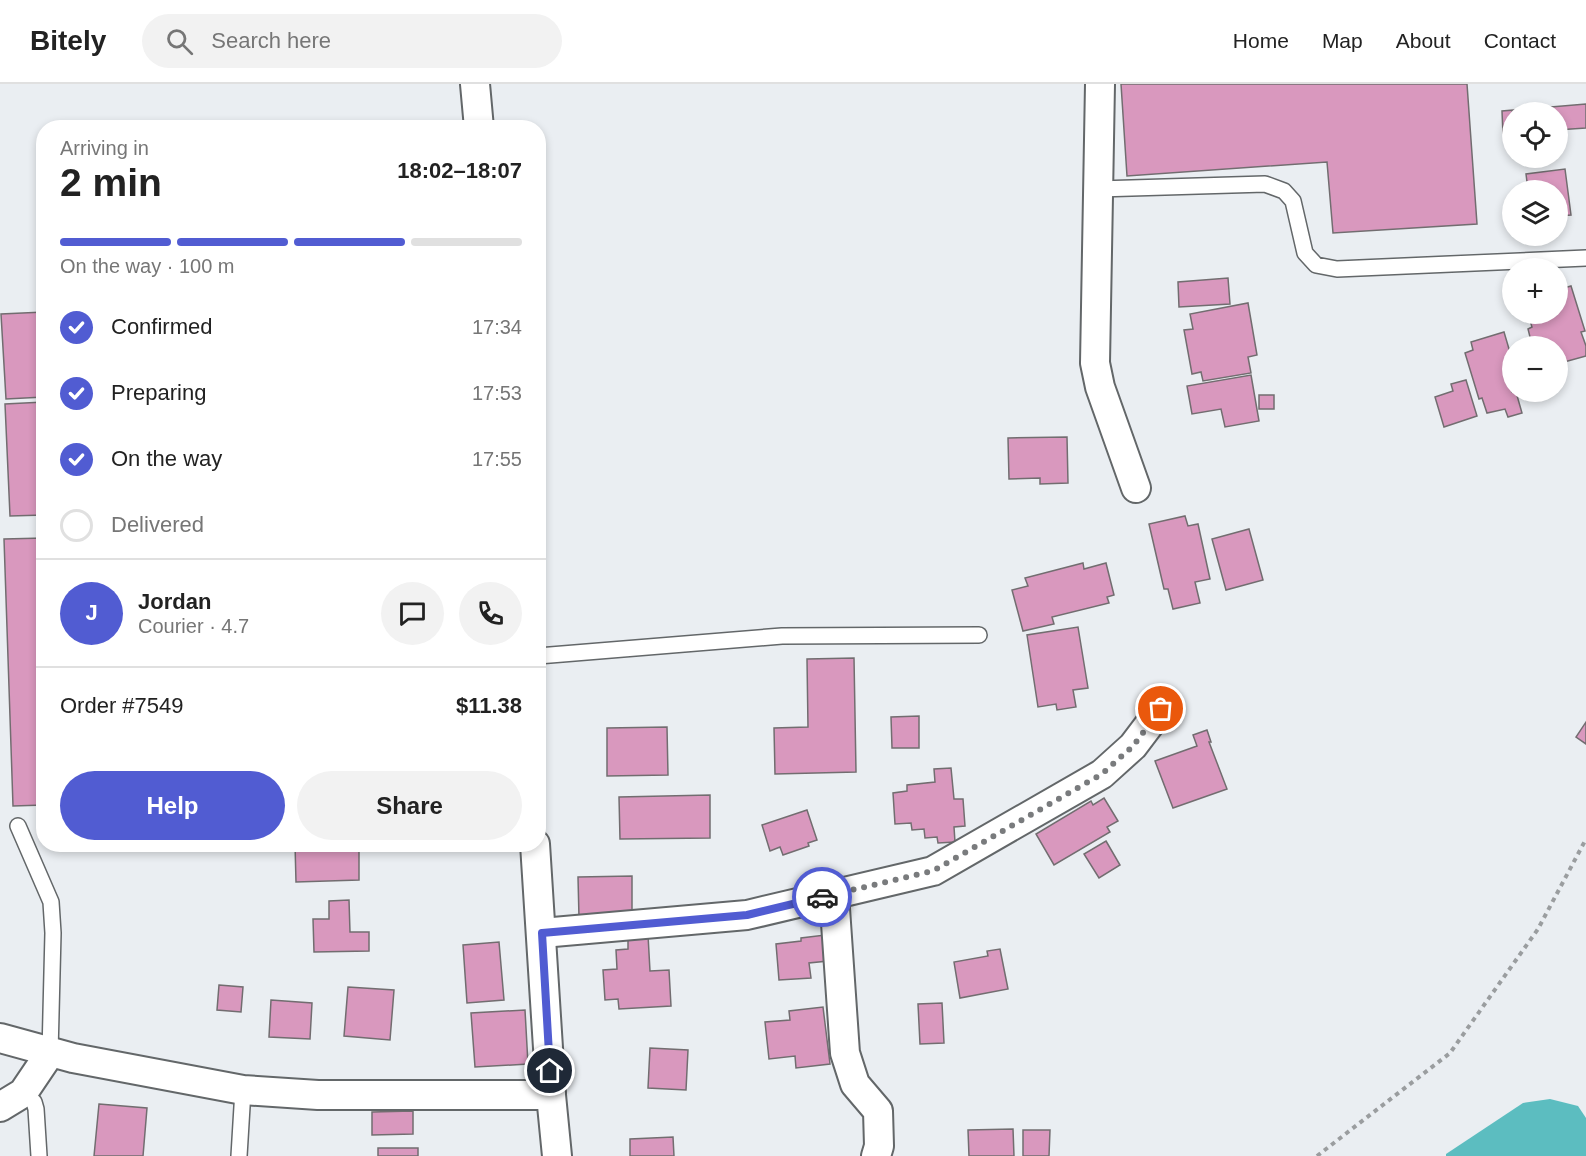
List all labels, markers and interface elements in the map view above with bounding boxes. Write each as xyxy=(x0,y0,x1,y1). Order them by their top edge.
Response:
search box xyxy=(142,14,562,68)
text: Bitely xyxy=(30,25,106,56)
icon: search xyxy=(163,25,196,58)
text: Search here xyxy=(211,28,331,53)
text: Home xyxy=(1233,29,1289,52)
text: Map xyxy=(1322,29,1363,52)
text: About xyxy=(1396,29,1451,52)
text: Contact xyxy=(1484,29,1556,52)
map controls xyxy=(1502,102,1568,402)
button: locate xyxy=(1502,102,1568,168)
text: Arriving in xyxy=(60,137,149,159)
text: 18:02–18:07 xyxy=(397,158,522,183)
text: 2 min xyxy=(60,161,162,204)
button: layers xyxy=(1502,180,1568,246)
text: On the way · 100 m xyxy=(60,255,235,277)
button: + xyxy=(1502,258,1568,324)
icon: check xyxy=(60,311,93,344)
text: Confirmed xyxy=(111,314,212,339)
text: 17:34 xyxy=(472,316,522,338)
button: − xyxy=(1502,336,1568,402)
icon: check xyxy=(60,377,93,410)
text: Preparing xyxy=(111,380,206,405)
text: 17:53 xyxy=(472,382,522,404)
icon: check xyxy=(60,443,93,476)
text: On the way xyxy=(111,446,222,471)
text: 17:55 xyxy=(472,448,522,470)
text: Delivered xyxy=(111,512,204,537)
button: chat xyxy=(381,582,444,645)
button: phone xyxy=(459,582,522,645)
text: Jordan xyxy=(138,589,211,614)
text: J xyxy=(85,600,98,625)
text: Courier · 4.7 xyxy=(138,615,249,637)
pin xyxy=(1135,683,1186,734)
icon: bag xyxy=(1144,692,1177,725)
text: Order #7549 xyxy=(60,693,184,718)
text: $11.38 xyxy=(456,693,522,718)
button: Help xyxy=(60,771,285,840)
button: Share xyxy=(297,771,522,840)
courier xyxy=(792,867,852,927)
icon: car xyxy=(806,881,839,914)
pin xyxy=(524,1045,575,1096)
icon: home xyxy=(533,1054,566,1087)

